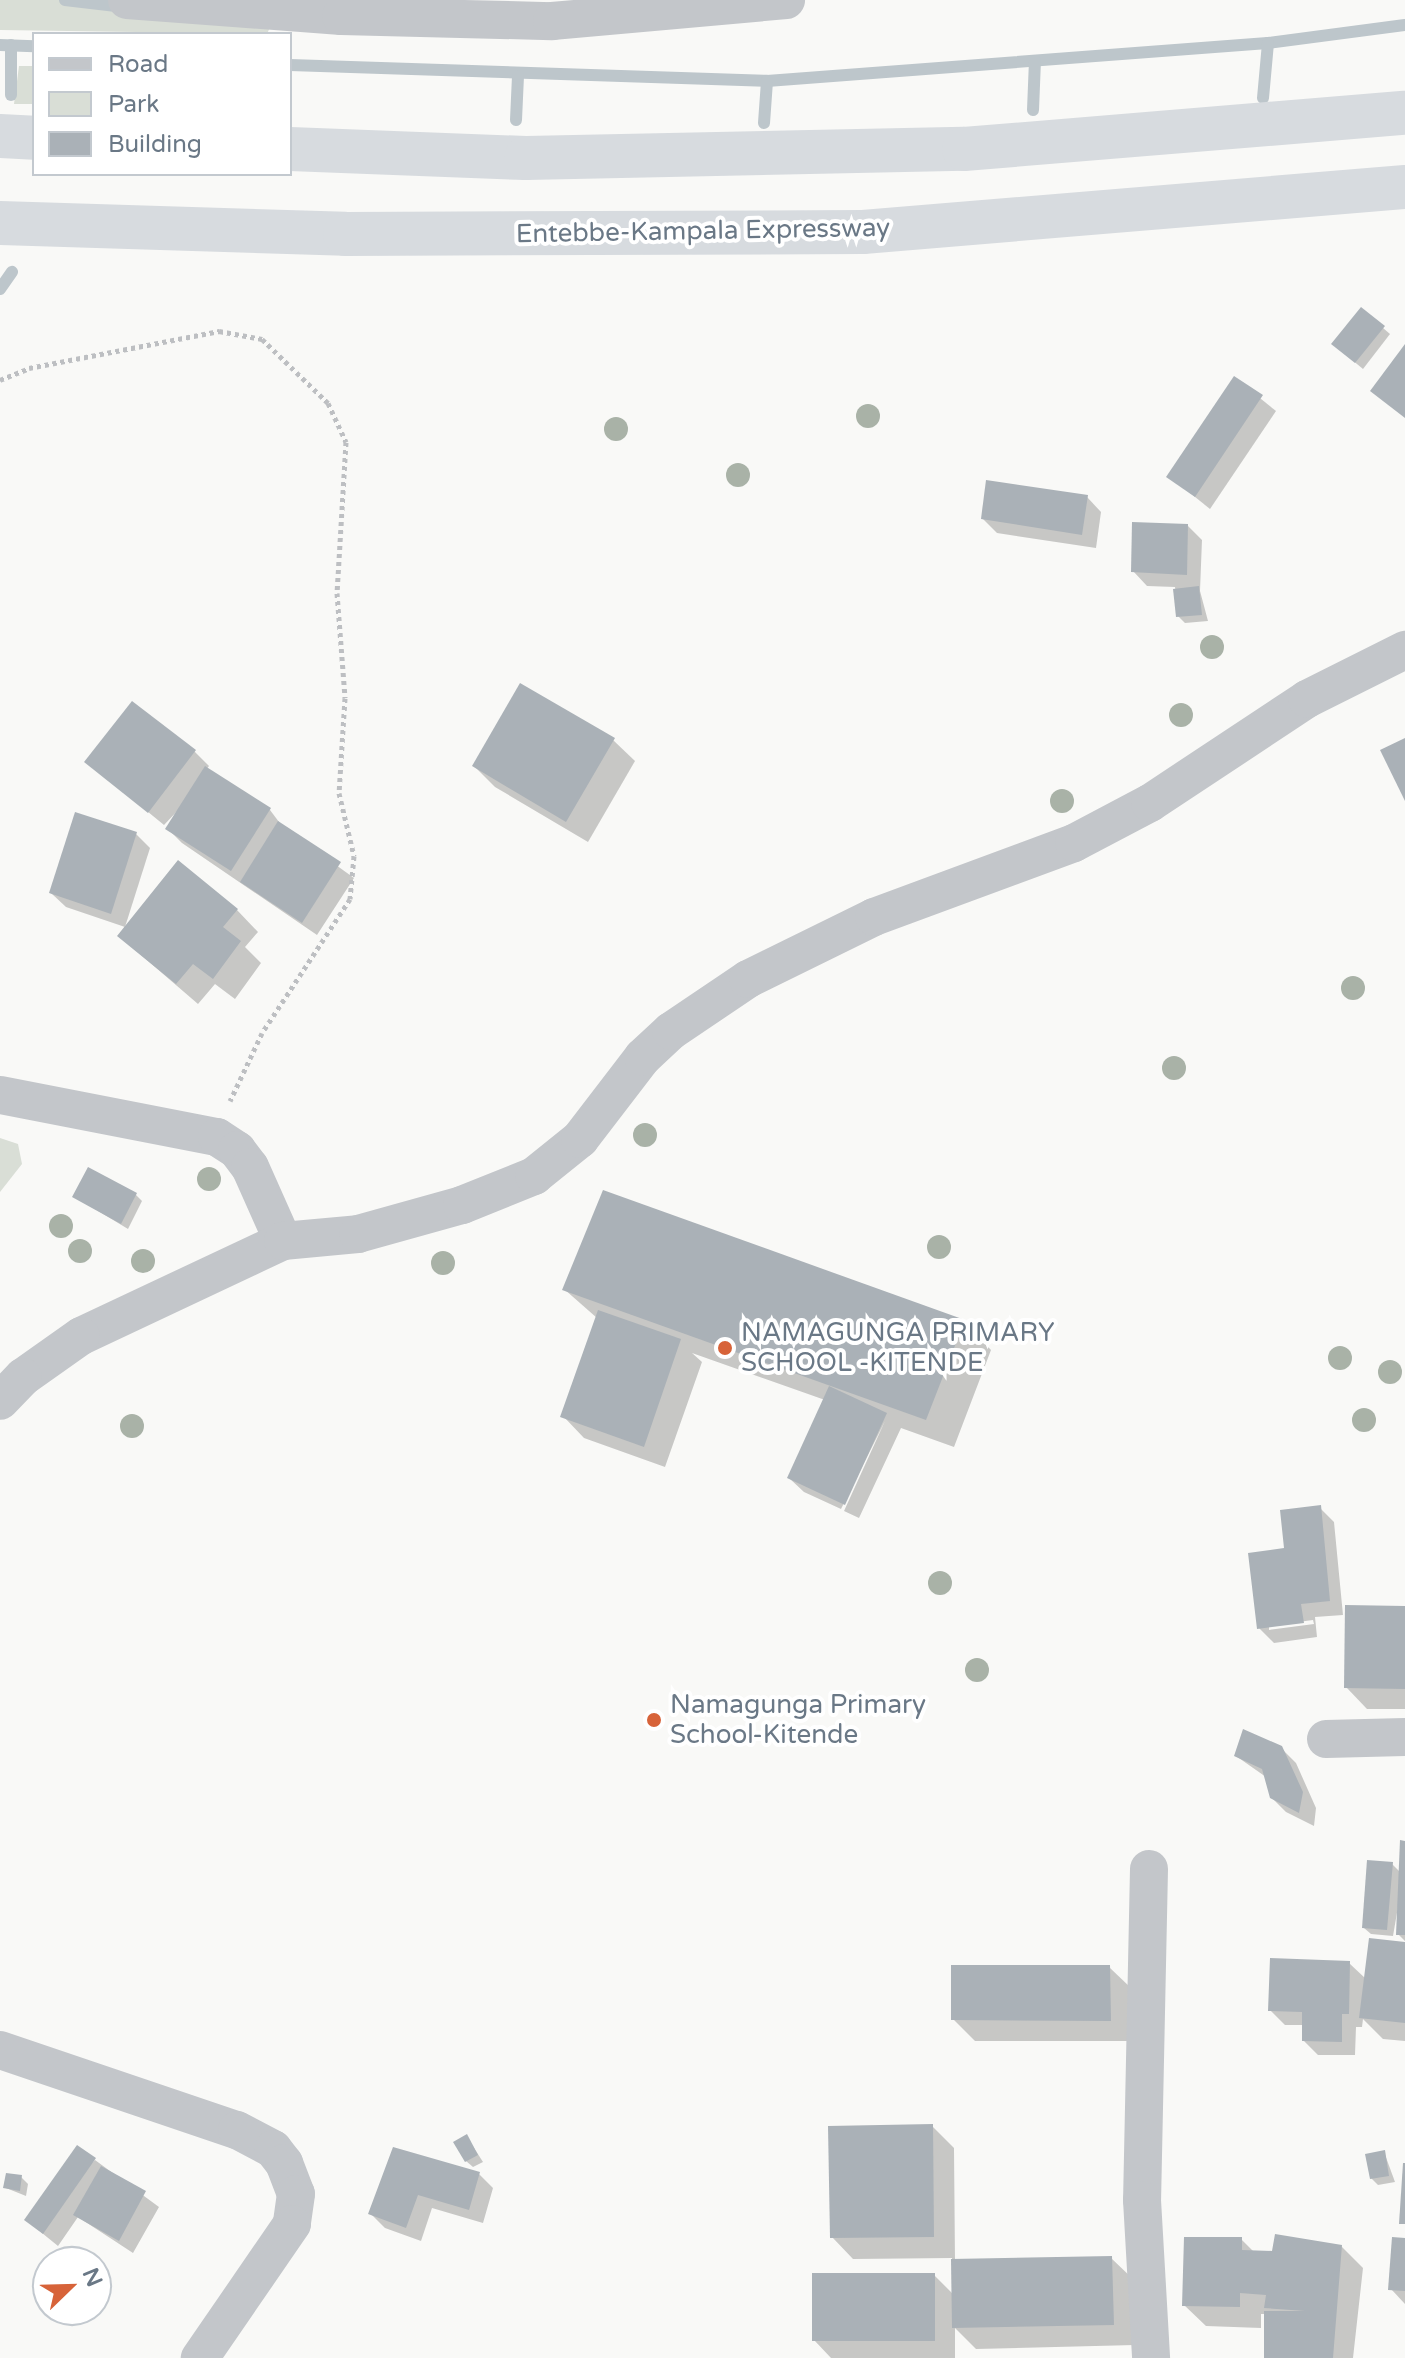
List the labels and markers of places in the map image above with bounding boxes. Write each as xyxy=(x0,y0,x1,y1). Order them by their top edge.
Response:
place label: NAMAGUNGA PRIMARY SCHOOL -KITENDE xyxy=(741,1317,1055,1378)
marker: NAMAGUNGA PRIMARY SCHOOL -KITENDE xyxy=(716,1339,734,1357)
place label: Namagunga Primary School-Kitende xyxy=(670,1689,926,1750)
marker: Namagunga Primary School-Kitende xyxy=(645,1711,663,1729)

